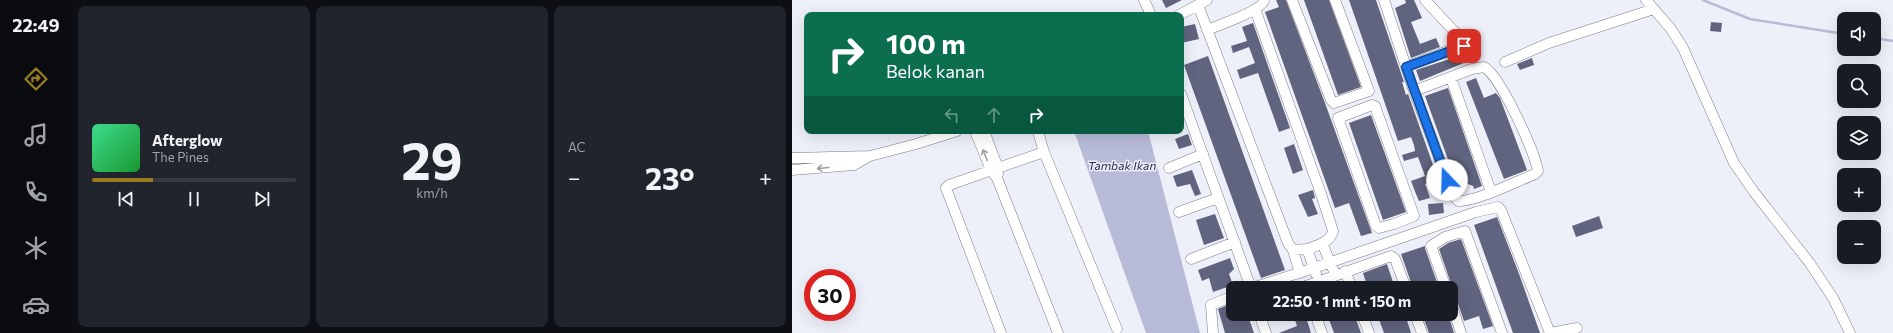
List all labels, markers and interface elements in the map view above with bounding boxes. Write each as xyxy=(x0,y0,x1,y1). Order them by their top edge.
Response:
map controls xyxy=(1837,12,1881,264)
button: sound xyxy=(1837,12,1881,56)
text: 22:49 xyxy=(12,14,60,36)
text: 100 m xyxy=(886,26,966,60)
icon: right xyxy=(820,28,872,80)
pin xyxy=(1447,29,1481,63)
icon: arrive xyxy=(1453,35,1475,57)
text: Belok kanan xyxy=(886,60,985,82)
button: search xyxy=(1837,64,1881,108)
icon: directions xyxy=(22,65,50,93)
icon: left xyxy=(941,104,963,126)
icon: ahead xyxy=(983,104,1005,126)
icon: right xyxy=(1025,104,1047,126)
button: layers xyxy=(1837,116,1881,160)
icon: music xyxy=(22,121,50,149)
text: 29 xyxy=(401,127,463,191)
text: Afterglow xyxy=(152,131,222,149)
text: AC xyxy=(568,139,586,155)
text: The Pines xyxy=(152,149,209,165)
one-way arrow xyxy=(980,150,988,162)
water label: Tambak Ikan xyxy=(1088,158,1156,172)
text: 23° xyxy=(645,159,695,196)
position arrow xyxy=(1426,159,1468,201)
text: − xyxy=(568,164,581,191)
text: + xyxy=(759,164,772,191)
one-way arrow xyxy=(817,164,830,172)
button: + xyxy=(1837,168,1881,212)
icon: phone xyxy=(22,178,50,206)
text: km/h xyxy=(416,185,448,201)
icon: previous xyxy=(115,188,137,210)
icon: pause xyxy=(183,188,205,210)
icon: next xyxy=(251,188,273,210)
button: − xyxy=(1837,220,1881,264)
icon: climate xyxy=(22,234,50,262)
speed limit sign: 30 xyxy=(804,269,856,321)
icon: car xyxy=(22,291,50,319)
text: 22:50 · 1 mnt · 150 m xyxy=(1273,292,1411,310)

